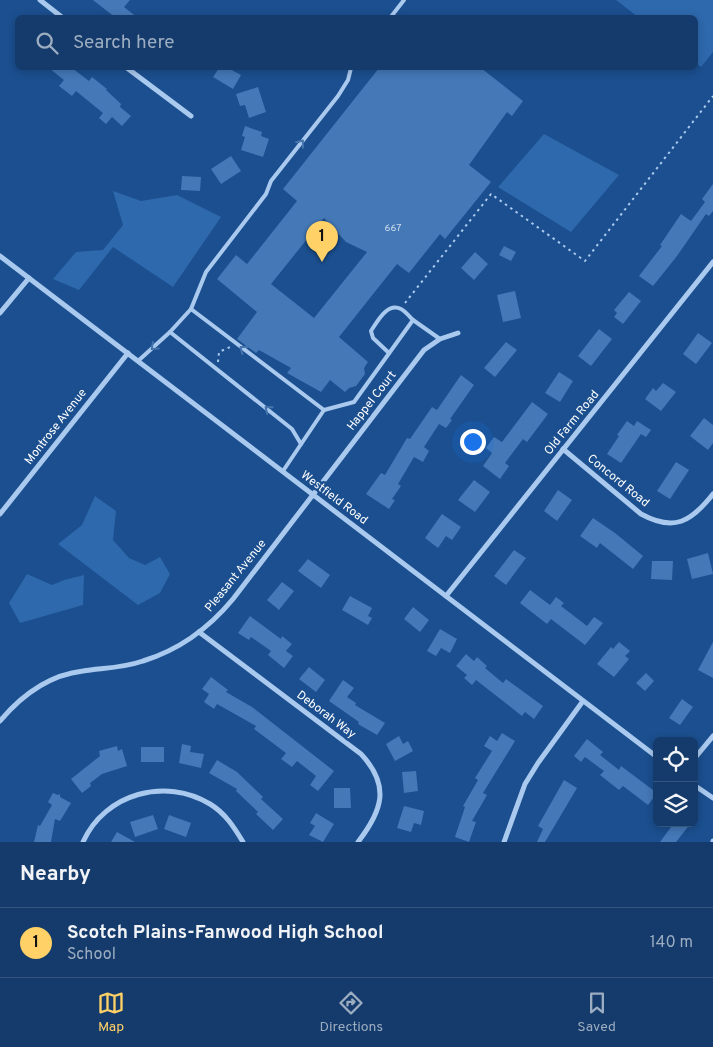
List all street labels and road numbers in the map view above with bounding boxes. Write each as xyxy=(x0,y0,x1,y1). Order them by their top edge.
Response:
street label: Happel Court xyxy=(344,368,400,434)
street label: Montrose Avenue xyxy=(21,386,91,468)
street label: Old Farm Road xyxy=(541,387,603,459)
street label: Concord Road xyxy=(583,451,653,511)
street label: Westfield Road xyxy=(297,468,371,528)
street label: Pleasant Avenue xyxy=(202,536,270,616)
street label: Deborah Way xyxy=(293,687,359,743)

